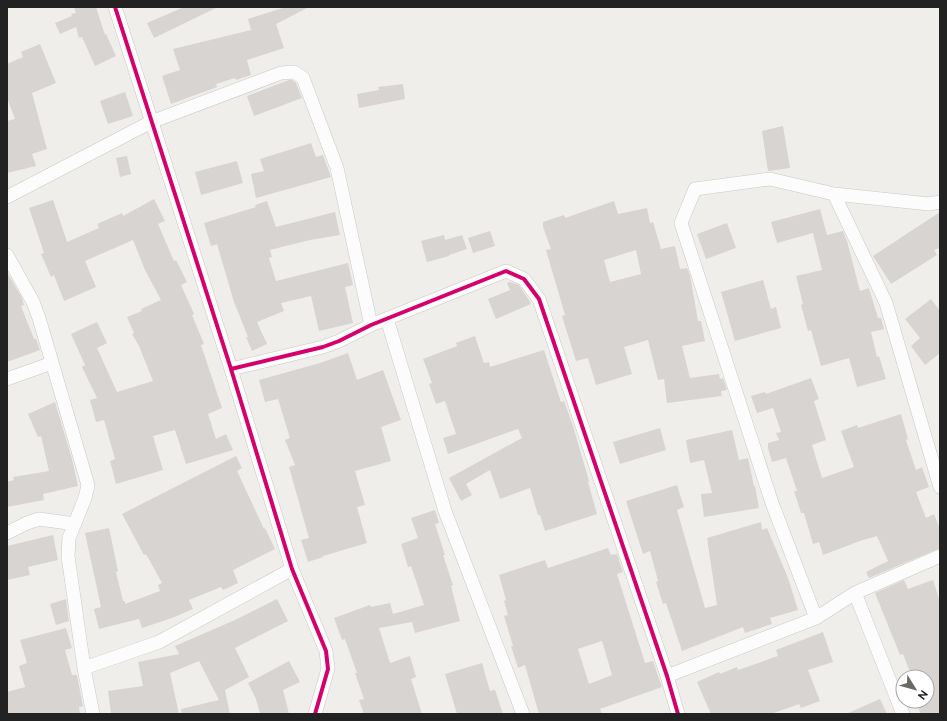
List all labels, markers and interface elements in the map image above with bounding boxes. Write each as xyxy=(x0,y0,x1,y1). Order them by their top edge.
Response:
north arrow xyxy=(895,669,935,709)
text: N xyxy=(915,687,930,702)

